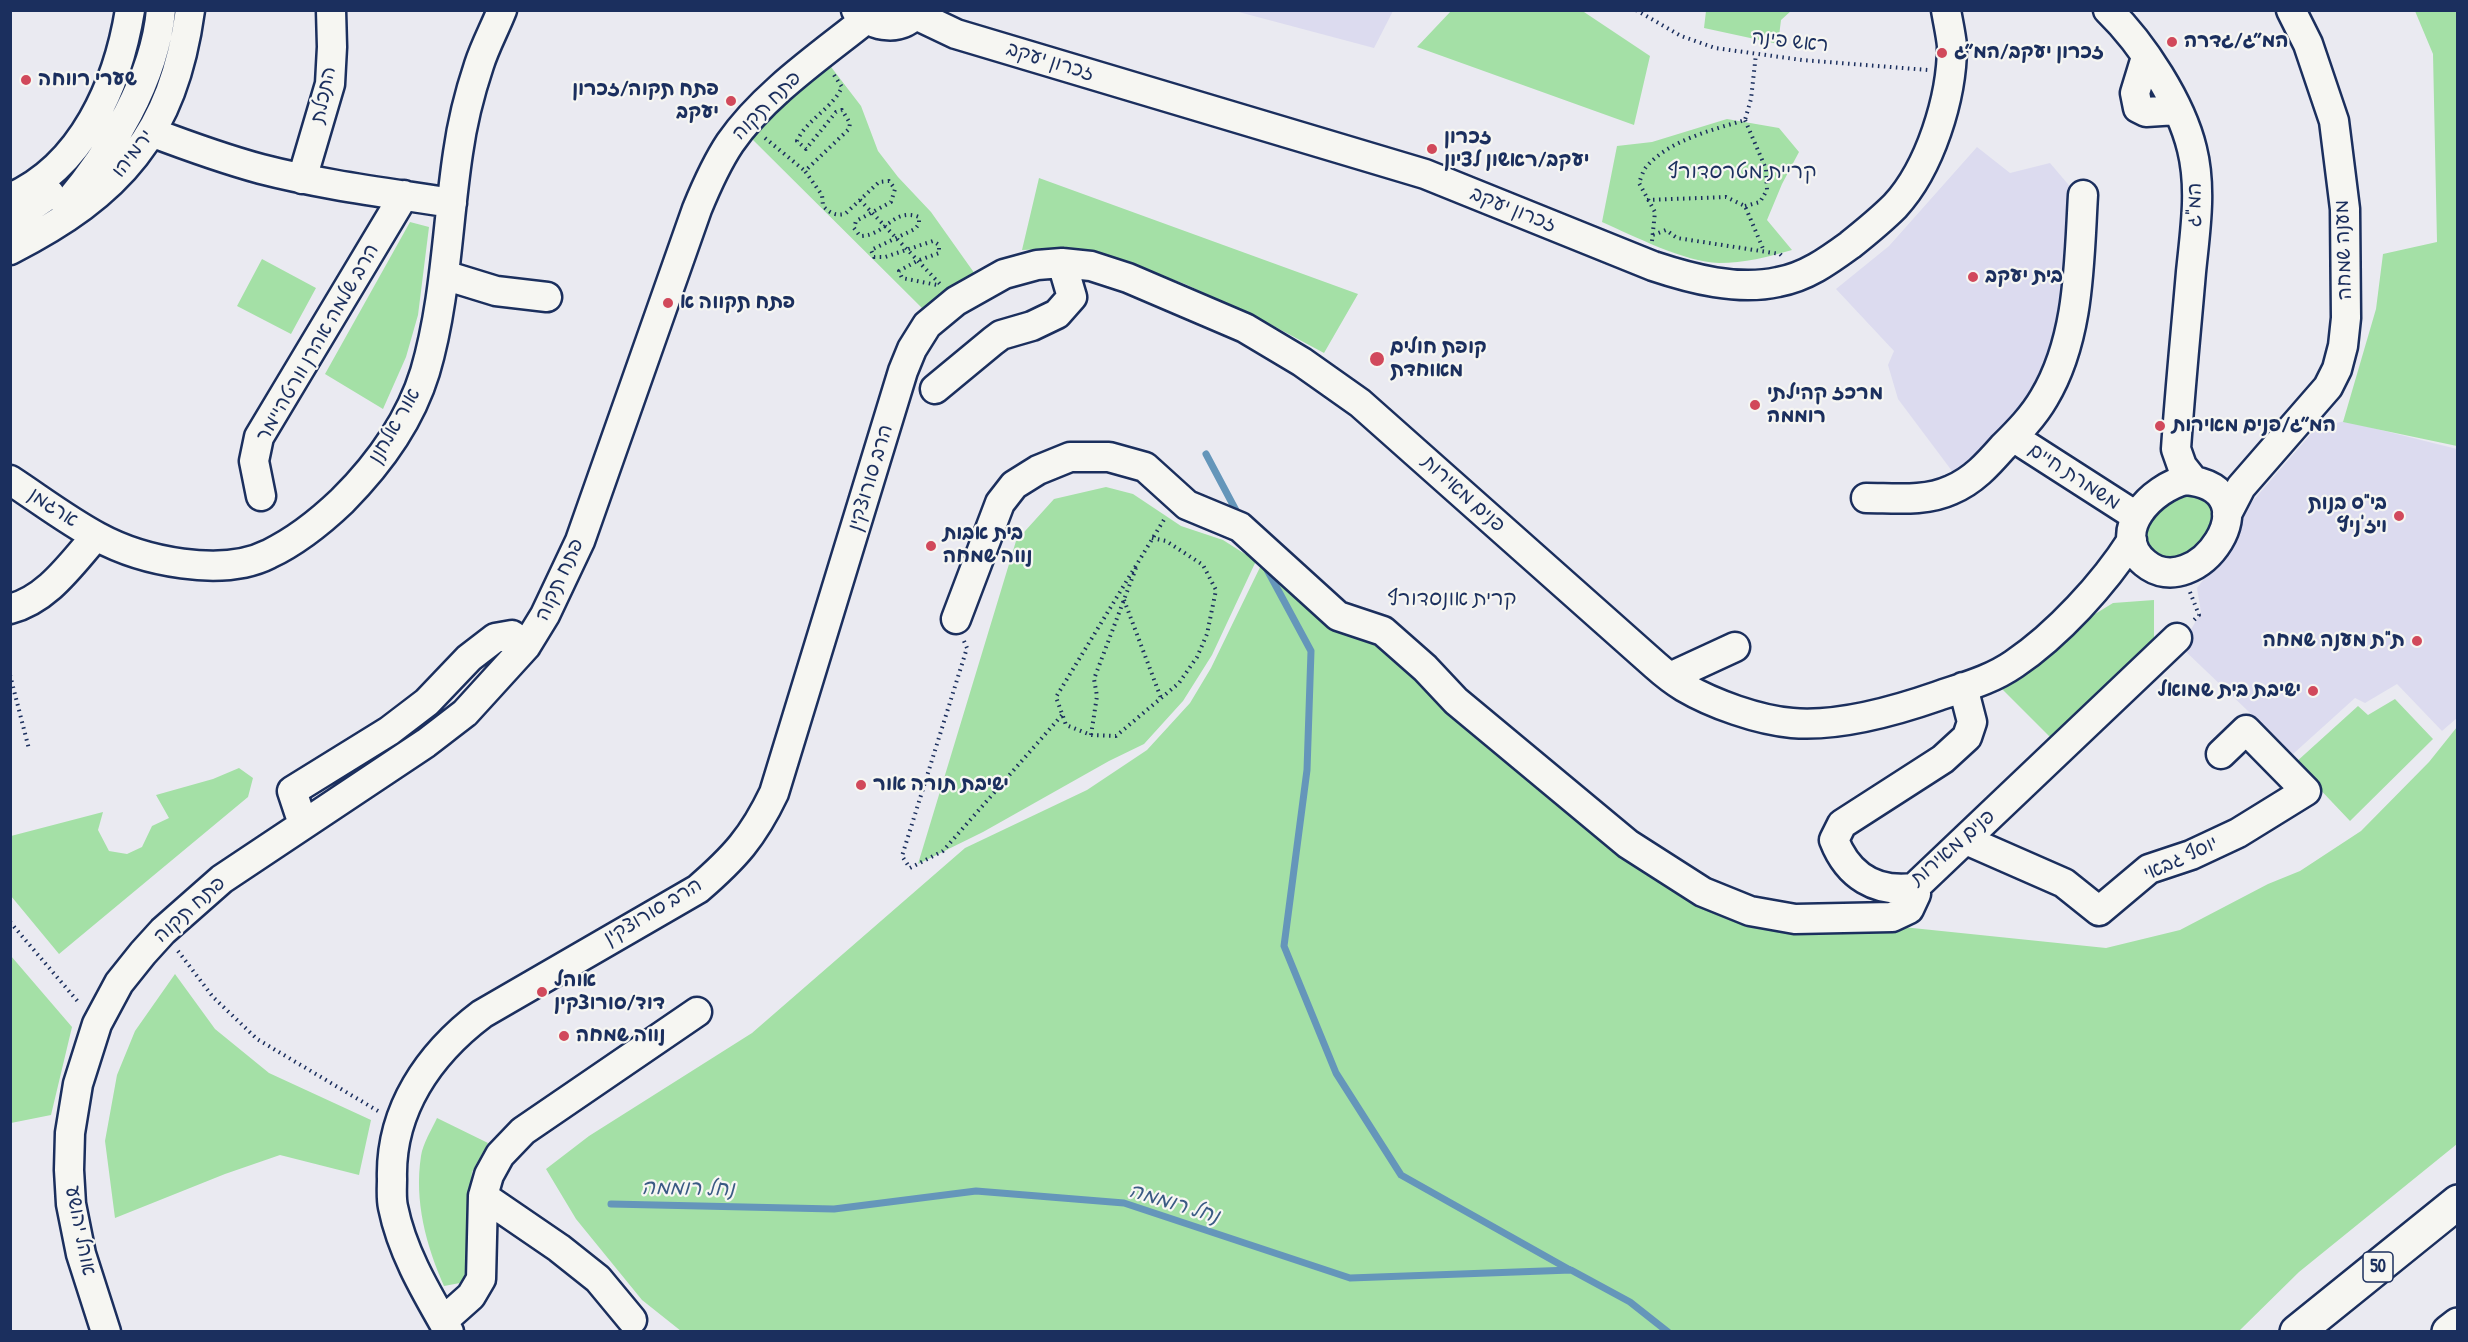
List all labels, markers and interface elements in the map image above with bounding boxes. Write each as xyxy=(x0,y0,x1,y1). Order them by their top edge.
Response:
street label: ראש פינה xyxy=(1750,26,1830,58)
place label: המ״ג/גדרה xyxy=(2184,30,2288,54)
marker: המ״ג/גדרה xyxy=(2165,35,2179,49)
street label: זכרון יעקב xyxy=(1003,37,1097,87)
place label: זכרון יעקב/המ״ג xyxy=(1954,41,2104,65)
marker: זכרון יעקב/המ״ג xyxy=(1935,46,1949,60)
street label: התכלת xyxy=(306,64,342,126)
street label: פתח תקוה xyxy=(727,66,807,146)
place label: שערי רווחה xyxy=(38,68,137,92)
marker: שערי רווחה xyxy=(19,73,33,87)
place label: פתח תקוה/זכרון יעקב xyxy=(572,78,719,125)
marker: פתח תקוה/זכרון יעקב xyxy=(724,94,738,108)
street label: ירמיהו xyxy=(107,125,159,183)
place label: זכרון יעקב/ראשון לציון xyxy=(1444,126,1589,173)
marker: זכרון יעקב/ראשון לציון xyxy=(1425,142,1439,156)
district label: קריית מטרסדורף xyxy=(1668,159,1816,185)
street label: זכרון יעקב xyxy=(1467,182,1559,238)
street label: המ"ג xyxy=(2183,183,2207,227)
street label: מענה שמחה xyxy=(2330,199,2358,301)
street label: הרב שלמה אהרן וורטהיימר xyxy=(251,240,385,446)
place label: בית יעקב xyxy=(1985,265,2063,289)
marker: בית יעקב xyxy=(1966,270,1980,284)
place label: פתח תקווה א xyxy=(680,291,795,315)
marker: פתח תקווה א xyxy=(661,296,675,310)
place label: קופת חולים מאוחדת xyxy=(1390,336,1487,383)
marker: קופת חולים מאוחדת xyxy=(1368,350,1386,368)
place label: מרכז קהילתי רוממה xyxy=(1767,382,1883,429)
street label: אור אלחנן xyxy=(364,384,426,468)
marker: מרכז קהילתי רוממה xyxy=(1748,398,1762,412)
place label: המ״ג/פנים מאירות xyxy=(2172,414,2336,438)
marker: המ״ג/פנים מאירות xyxy=(2153,419,2167,433)
street label: הרב סורוצקין xyxy=(843,422,899,534)
street label: משמרת חיים xyxy=(2023,438,2125,516)
street label: פנים מאירות xyxy=(1416,450,1510,538)
street label: ארגמן xyxy=(24,483,82,533)
place label: בי"ס בנות ויז'ניץ xyxy=(2308,492,2387,539)
marker: בי"ס בנות ויז'ניץ xyxy=(2392,509,2406,523)
place label: בית אבות נווה שמחה xyxy=(943,522,1033,569)
street label: פתח תקוה xyxy=(531,535,589,625)
marker: בית אבות נווה שמחה xyxy=(924,539,938,553)
district label: קרית אונסדורף xyxy=(1387,586,1517,612)
place label: ת"ת מענה שמחה xyxy=(2263,629,2405,653)
marker: ת"ת מענה שמחה xyxy=(2410,634,2424,648)
place label: ישיבת בית שמואל xyxy=(2157,679,2301,703)
marker: ישיבת בית שמואל xyxy=(2306,684,2320,698)
place label: ישיבת תורה אור xyxy=(873,773,1009,797)
marker: ישיבת תורה אור xyxy=(854,778,868,792)
street label: פנים מאירות xyxy=(1906,805,2000,891)
street label: יוסף גבאי xyxy=(2140,831,2222,887)
street label: פתח תקוה xyxy=(149,872,231,948)
street label: הרב סורוצקין xyxy=(599,873,707,951)
place label: אוהל דוד/סורוצקין xyxy=(554,969,665,1016)
marker: אוהל דוד/סורוצקין xyxy=(535,985,549,999)
place label: נווה שמחה xyxy=(576,1024,666,1048)
marker: נווה שמחה xyxy=(557,1029,571,1043)
water label: נחל רוממה xyxy=(641,1176,735,1202)
water label: נחל רוממה xyxy=(1126,1178,1222,1230)
street label: אוהל יהושע xyxy=(60,1184,100,1278)
road number: 50 xyxy=(2363,1252,2393,1282)

